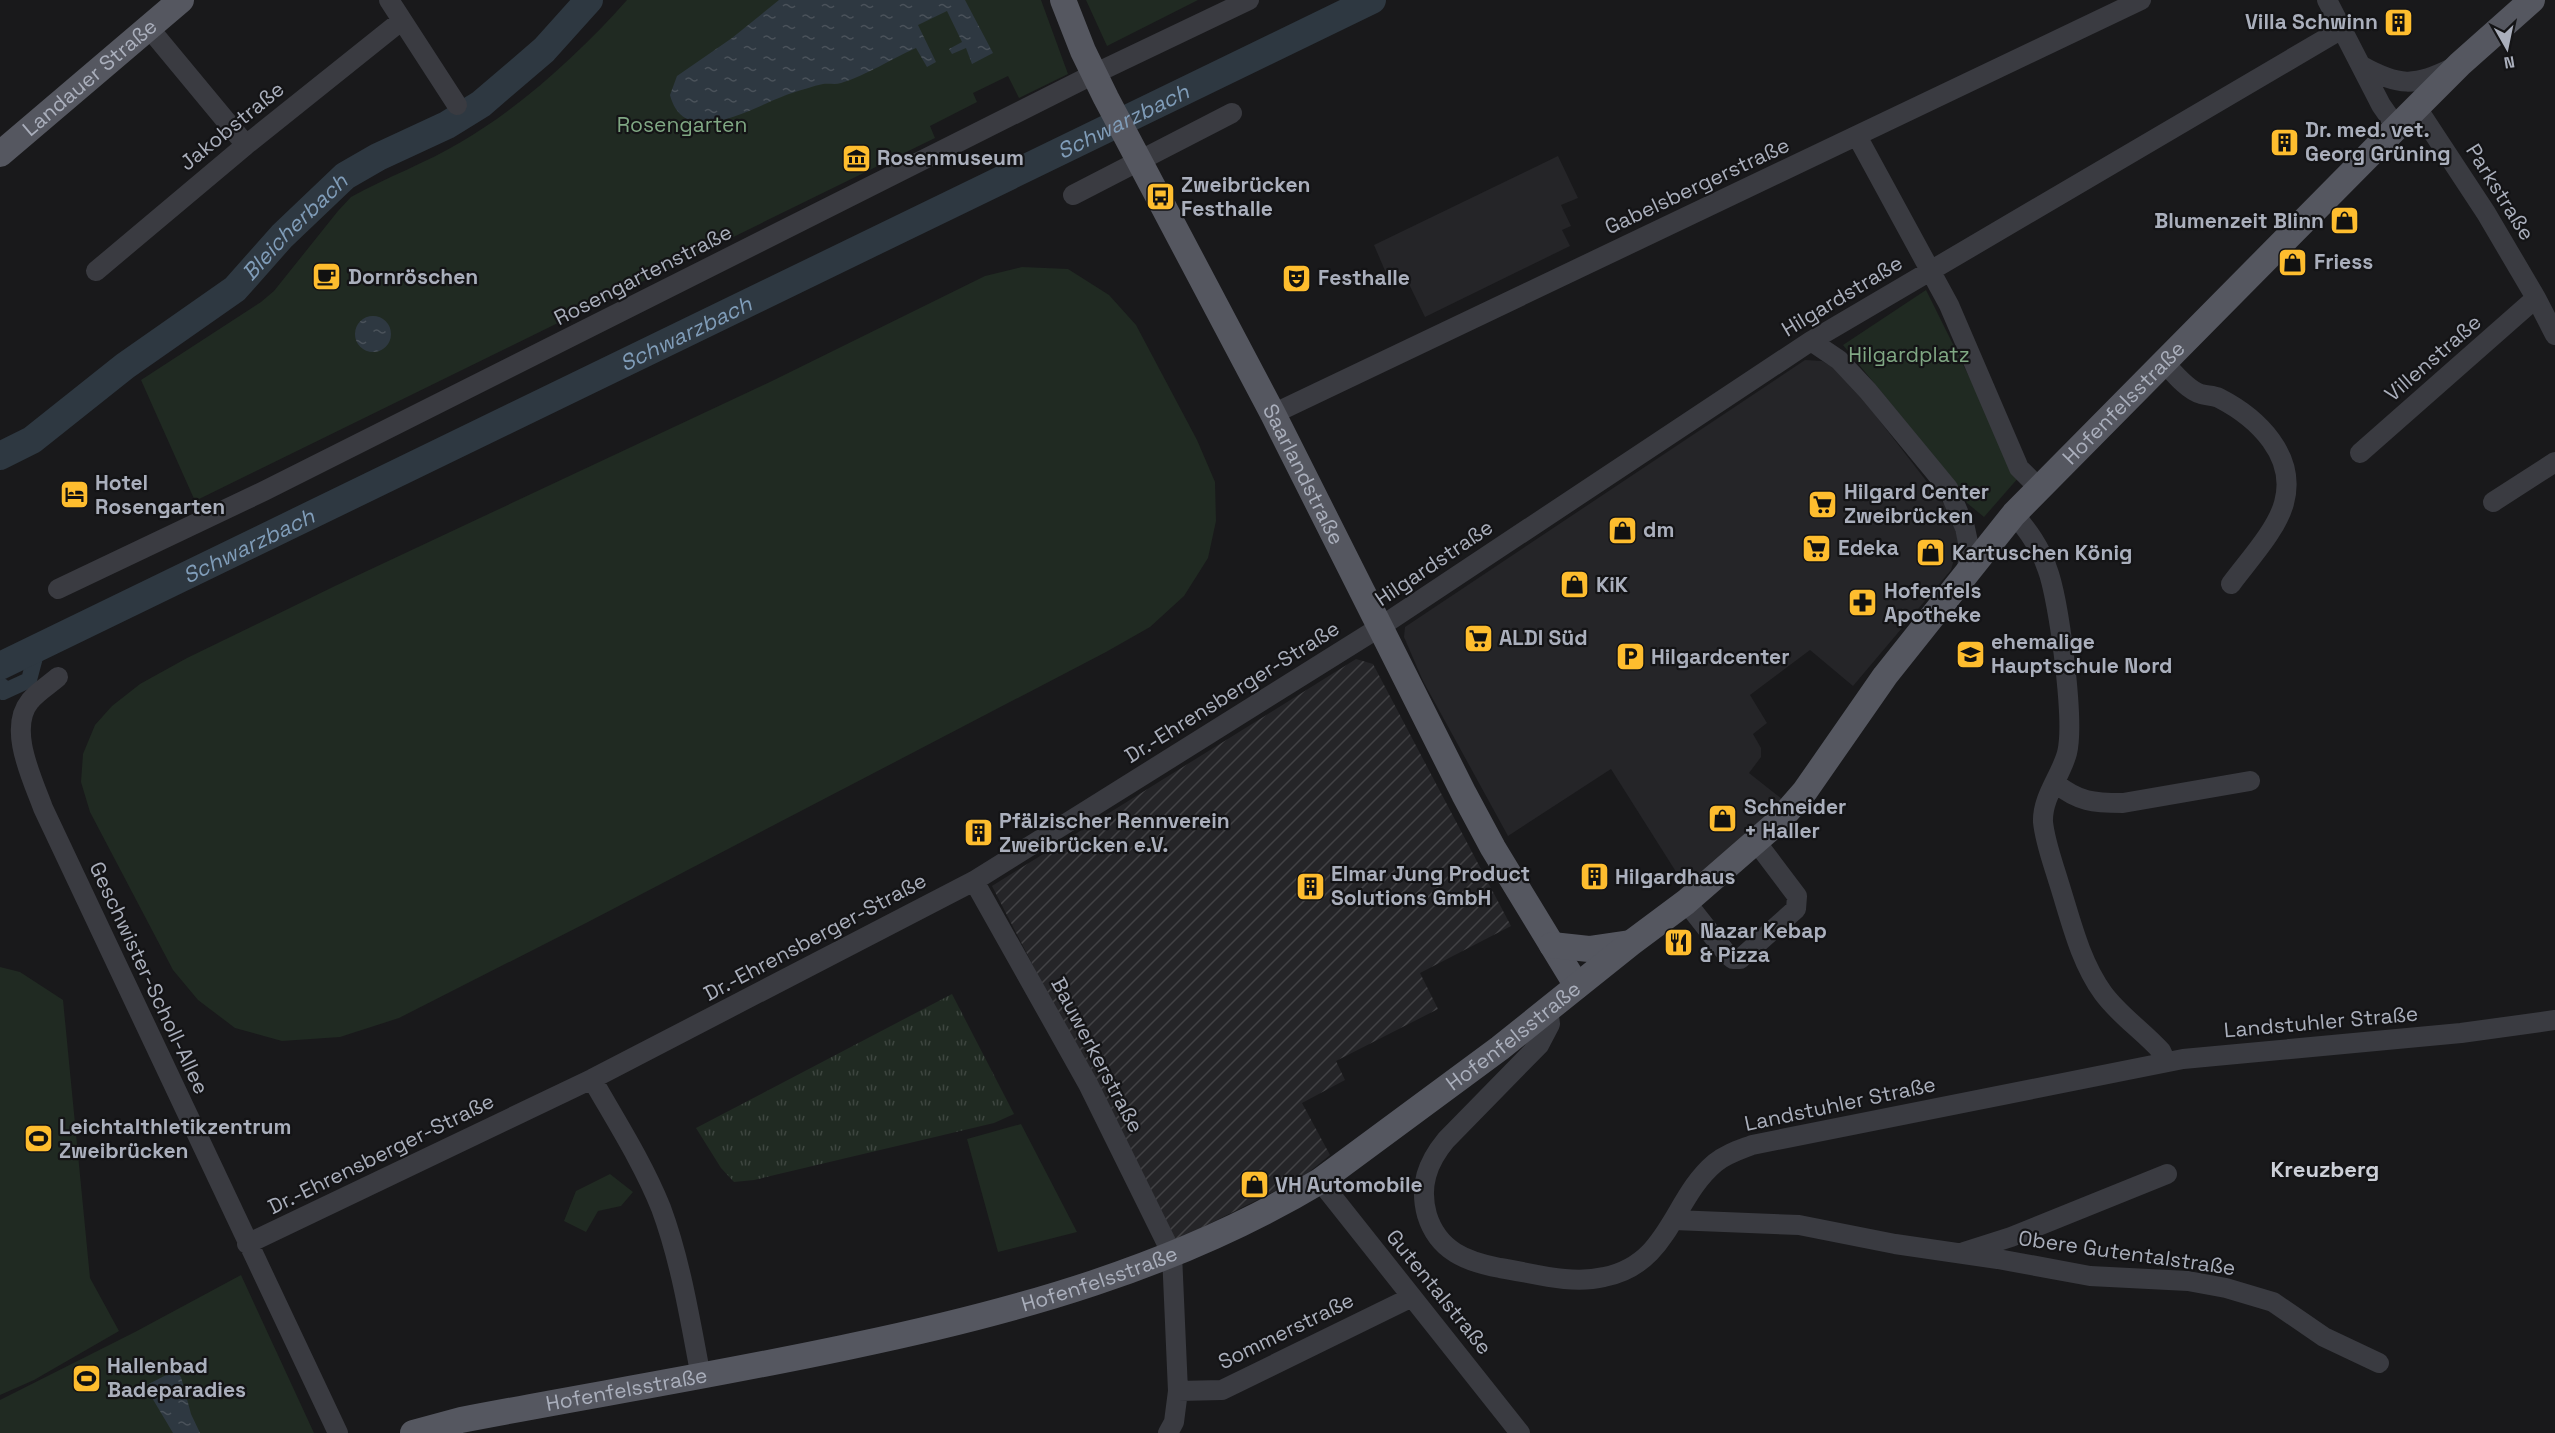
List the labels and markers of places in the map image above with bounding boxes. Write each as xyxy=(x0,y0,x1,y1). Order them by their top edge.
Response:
building icon: Villa Schwinn xyxy=(2383,6,2415,38)
place label: Villa Schwinn xyxy=(2245,8,2378,35)
place label: Dr. med. vet. Georg Grüning xyxy=(2305,116,2451,167)
building icon: Dr. med. vet. Georg Grüning xyxy=(2268,126,2300,158)
museum icon: Rosenmuseum xyxy=(840,142,872,174)
place label: Rosenmuseum xyxy=(877,144,1024,171)
place label: Zweibrücken Festhalle xyxy=(1181,171,1310,222)
bus stop icon: Zweibrücken Festhalle xyxy=(1144,181,1176,213)
shop icon: Blumenzeit Blinn xyxy=(2329,205,2361,237)
place label: Blumenzeit Blinn xyxy=(2154,207,2324,234)
shop icon: Friess xyxy=(2277,246,2309,278)
place label: Friess xyxy=(2314,248,2373,275)
cafe icon: Dornröschen xyxy=(311,261,343,293)
theatre icon: Festhalle xyxy=(1281,262,1313,294)
place label: Dornröschen xyxy=(348,263,478,290)
place label: Festhalle xyxy=(1318,264,1410,291)
place label: Hotel Rosengarten xyxy=(95,469,225,520)
place label: Hilgard Center Zweibrücken xyxy=(1844,478,1989,529)
hotel icon: Hotel Rosengarten xyxy=(58,479,90,511)
supermarket icon: Hilgard Center Zweibrücken xyxy=(1807,488,1839,520)
shop icon: dm xyxy=(1606,514,1638,546)
place label: dm xyxy=(1643,516,1674,543)
supermarket icon: Edeka xyxy=(1801,532,1833,564)
place label: Edeka xyxy=(1838,534,1899,561)
shop icon: Kartuschen König xyxy=(1915,537,1947,569)
place label: Kartuschen König xyxy=(1952,539,2132,566)
shop icon: KiK xyxy=(1559,569,1591,601)
place label: KiK xyxy=(1596,571,1629,598)
place label: Hofenfels Apotheke xyxy=(1884,577,1981,628)
pharmacy icon: Hofenfels Apotheke xyxy=(1847,587,1879,619)
supermarket icon: ALDI Süd xyxy=(1462,622,1494,654)
place label: ALDI Süd xyxy=(1499,624,1588,651)
place label: ehemalige Hauptschule Nord xyxy=(1991,628,2173,679)
school or university icon: ehemalige Hauptschule Nord xyxy=(1954,638,1986,670)
parking icon: Hilgardcenter xyxy=(1614,641,1646,673)
place label: Hilgardcenter xyxy=(1651,643,1790,670)
place label: Schneider + Haller xyxy=(1744,793,1846,844)
shop icon: Schneider + Haller xyxy=(1707,803,1739,835)
place label: Pfälzischer Rennverein Zweibrücken e.V. xyxy=(999,807,1230,858)
building icon: Pfälzischer Rennverein Zweibrücken e.V. xyxy=(962,817,994,849)
place label: Elmar Jung Product Solutions GmbH xyxy=(1331,860,1530,911)
building icon: Hilgardhaus xyxy=(1578,861,1610,893)
place label: Hilgardhaus xyxy=(1615,863,1736,890)
building icon: Elmar Jung Product Solutions GmbH xyxy=(1294,870,1326,902)
place label: Nazar Kebap & Pizza xyxy=(1700,917,1827,968)
restaurant icon: Nazar Kebap & Pizza xyxy=(1663,927,1695,959)
place label: Leichtalthletikzentrum Zweibrücken xyxy=(59,1113,291,1164)
sports icon: Leichtalthletikzentrum Zweibrücken xyxy=(22,1123,54,1155)
shop icon: VH Automobile xyxy=(1238,1169,1270,1201)
place label: VH Automobile xyxy=(1275,1171,1423,1198)
place label: Hallenbad Badeparadies xyxy=(107,1352,246,1403)
sports icon: Hallenbad Badeparadies xyxy=(70,1362,102,1394)

